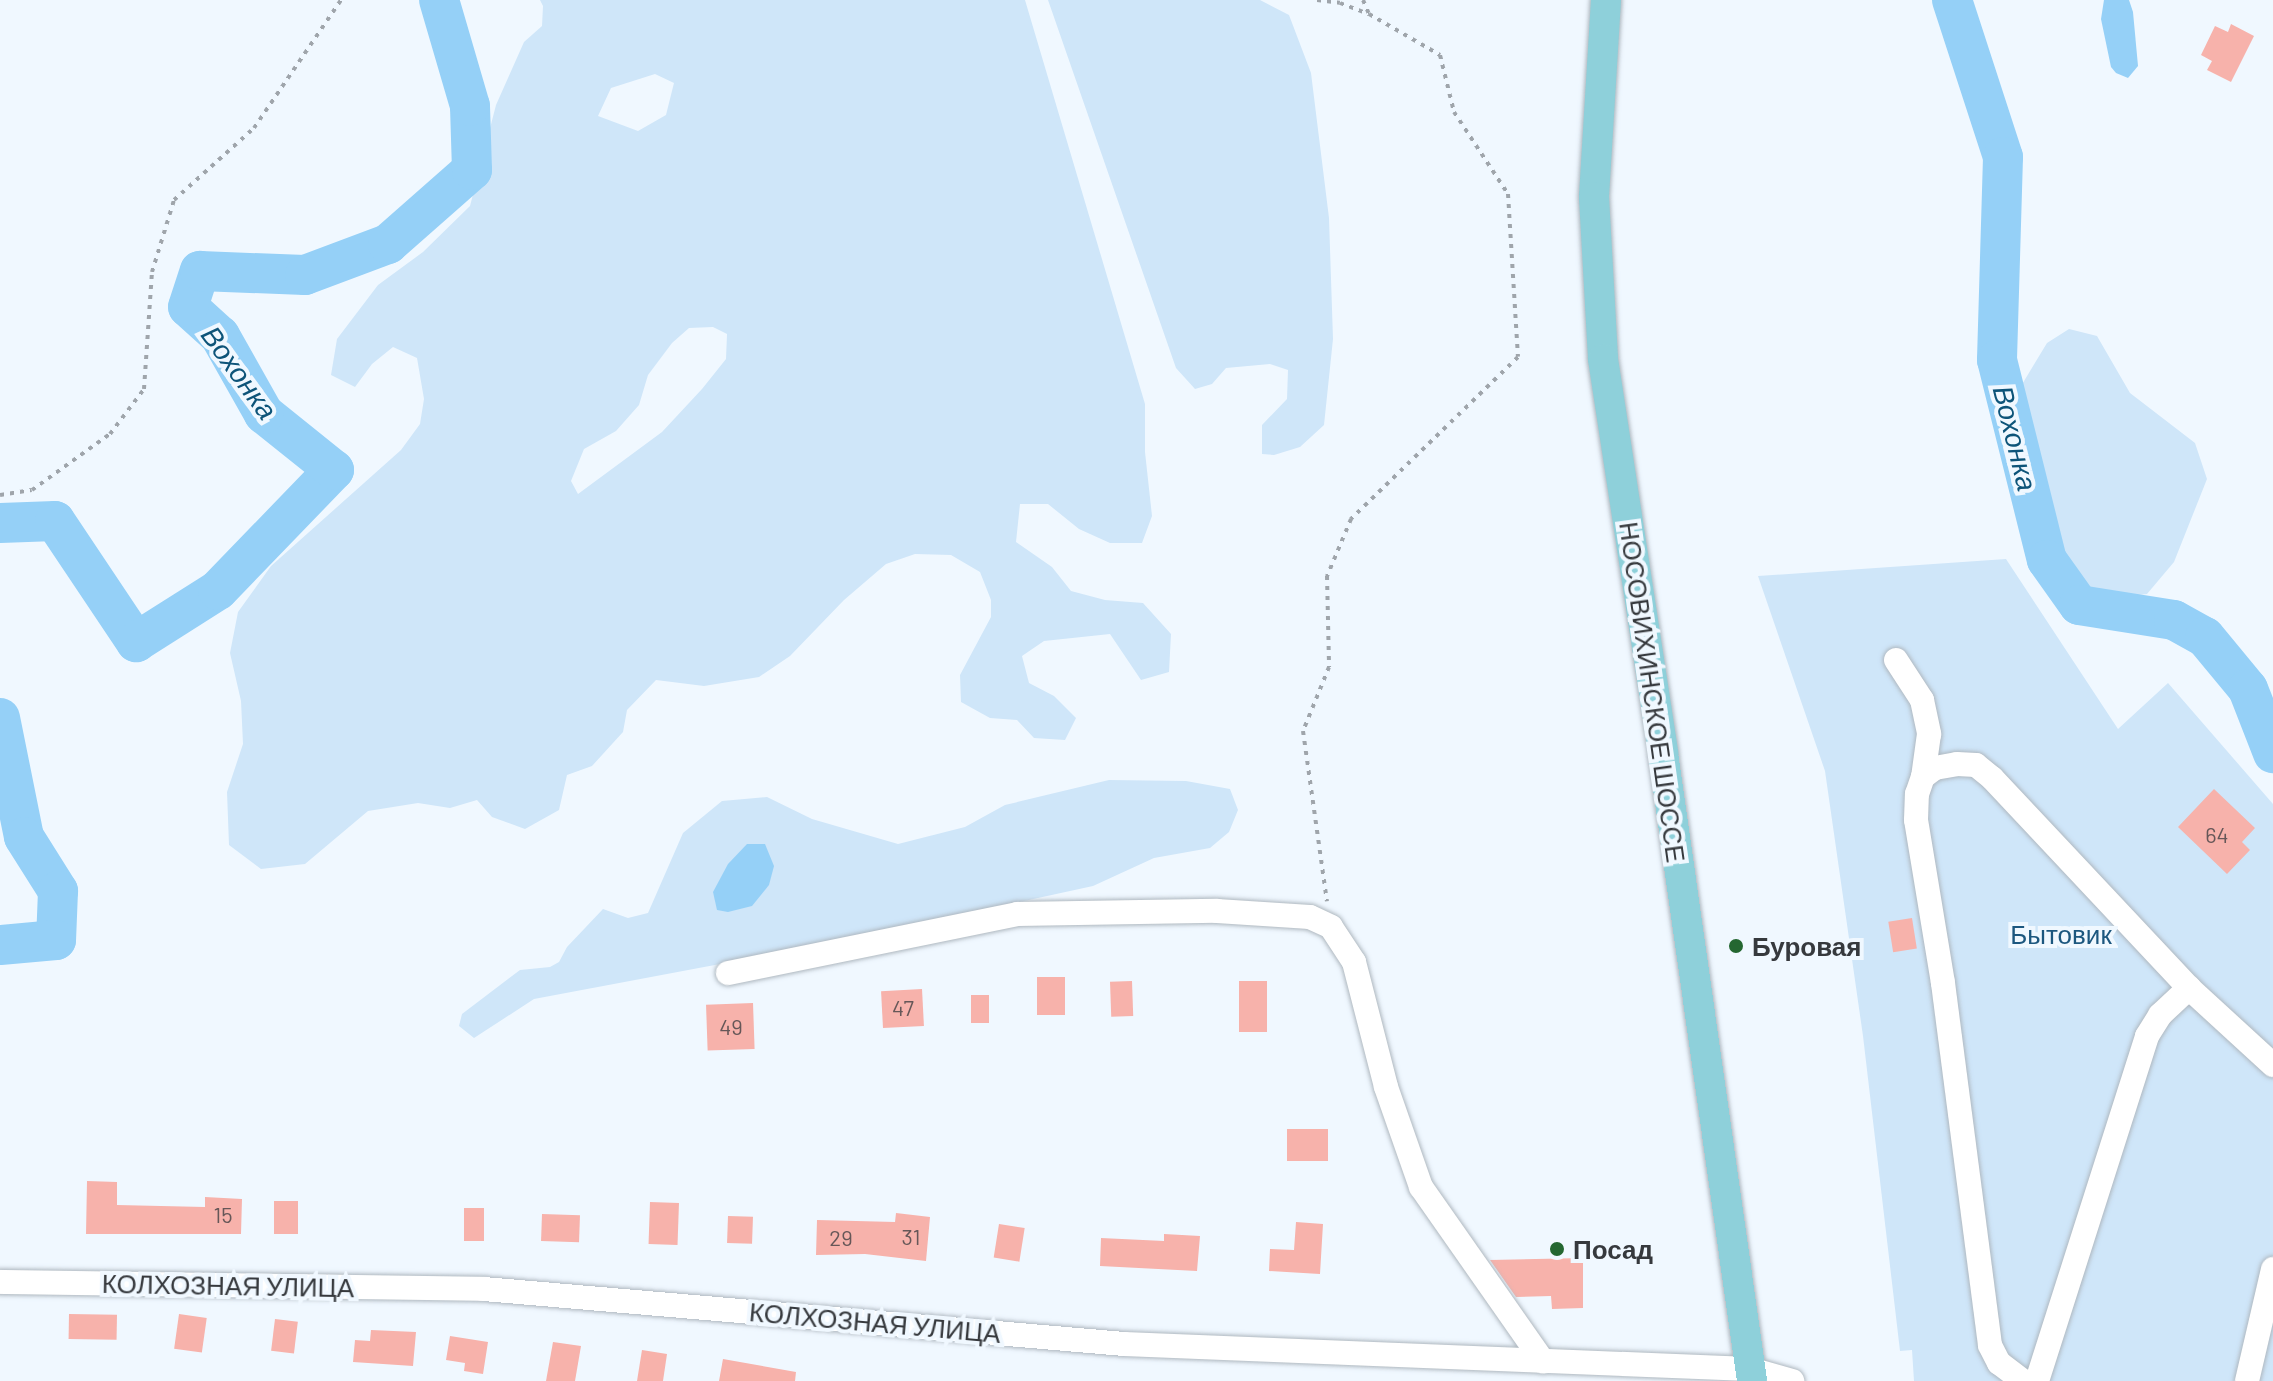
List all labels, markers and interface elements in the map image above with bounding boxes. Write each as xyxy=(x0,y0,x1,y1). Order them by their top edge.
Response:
water label: Вохонка xyxy=(195,319,285,425)
water label: Вохонка xyxy=(1987,382,2045,494)
street label: НОСОВИХИНСКОЕ ШОССЕ xyxy=(1614,520,1692,864)
house number: 64 xyxy=(2205,822,2229,848)
park label: Бытовик xyxy=(2010,918,2112,950)
place label: Буровая xyxy=(1752,930,1861,962)
marker: Буровая xyxy=(1727,937,1745,955)
house number: 47 xyxy=(892,995,914,1021)
house number: 49 xyxy=(719,1014,743,1040)
house number: 15 xyxy=(213,1202,233,1228)
house number: 31 xyxy=(902,1224,920,1250)
house number: 29 xyxy=(829,1225,853,1251)
place label: Посад xyxy=(1573,1233,1653,1265)
marker: Посад xyxy=(1548,1240,1566,1258)
street label: КОЛХОЗНАЯ УЛИЦА xyxy=(102,1267,354,1303)
street label: КОЛХОЗНАЯ УЛИЦА xyxy=(748,1295,1002,1349)

